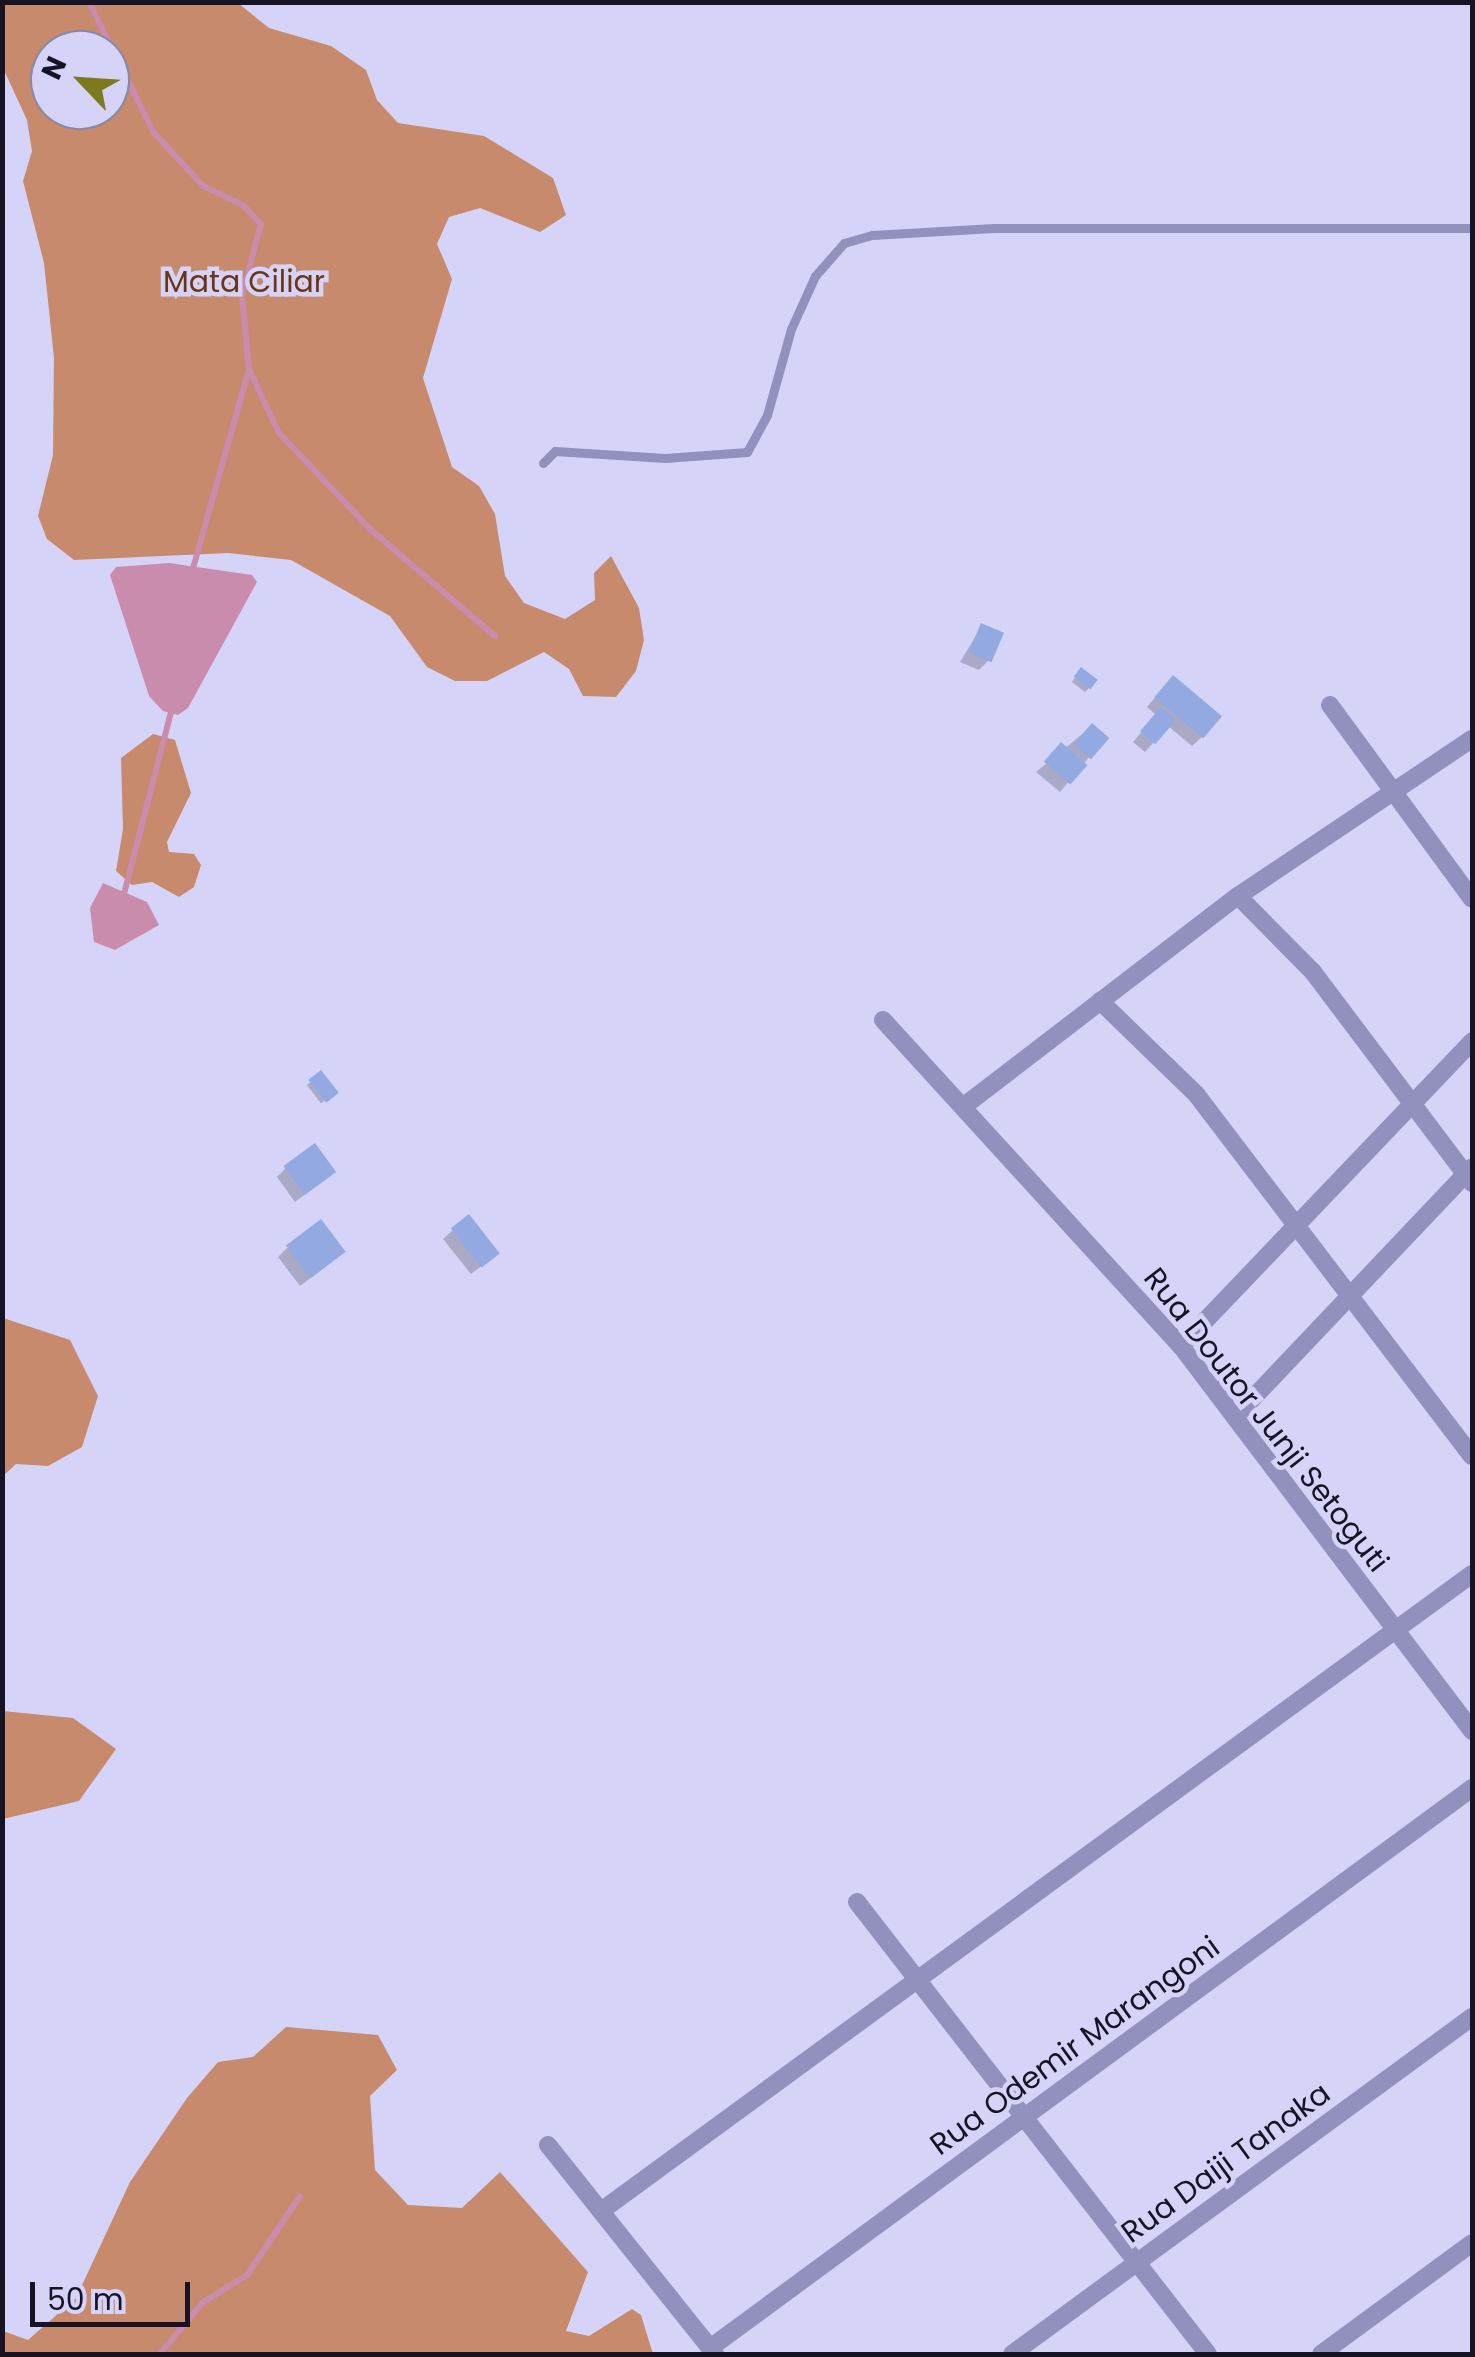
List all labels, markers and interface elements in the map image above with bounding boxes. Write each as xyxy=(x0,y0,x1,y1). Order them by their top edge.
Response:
north arrow xyxy=(30,30,130,130)
text: N xyxy=(32,50,76,86)
park label: Mata Ciliar xyxy=(163,264,325,300)
street label: Rua Doutor Junji Setoguti xyxy=(1136,1261,1396,1579)
street label: Rua Odemir Marangoni xyxy=(923,1929,1227,2163)
street label: Rua Daiji Tanaka xyxy=(1115,2075,1337,2251)
scale bar xyxy=(35,2262,195,2324)
text: 50 m xyxy=(47,2278,124,2321)

